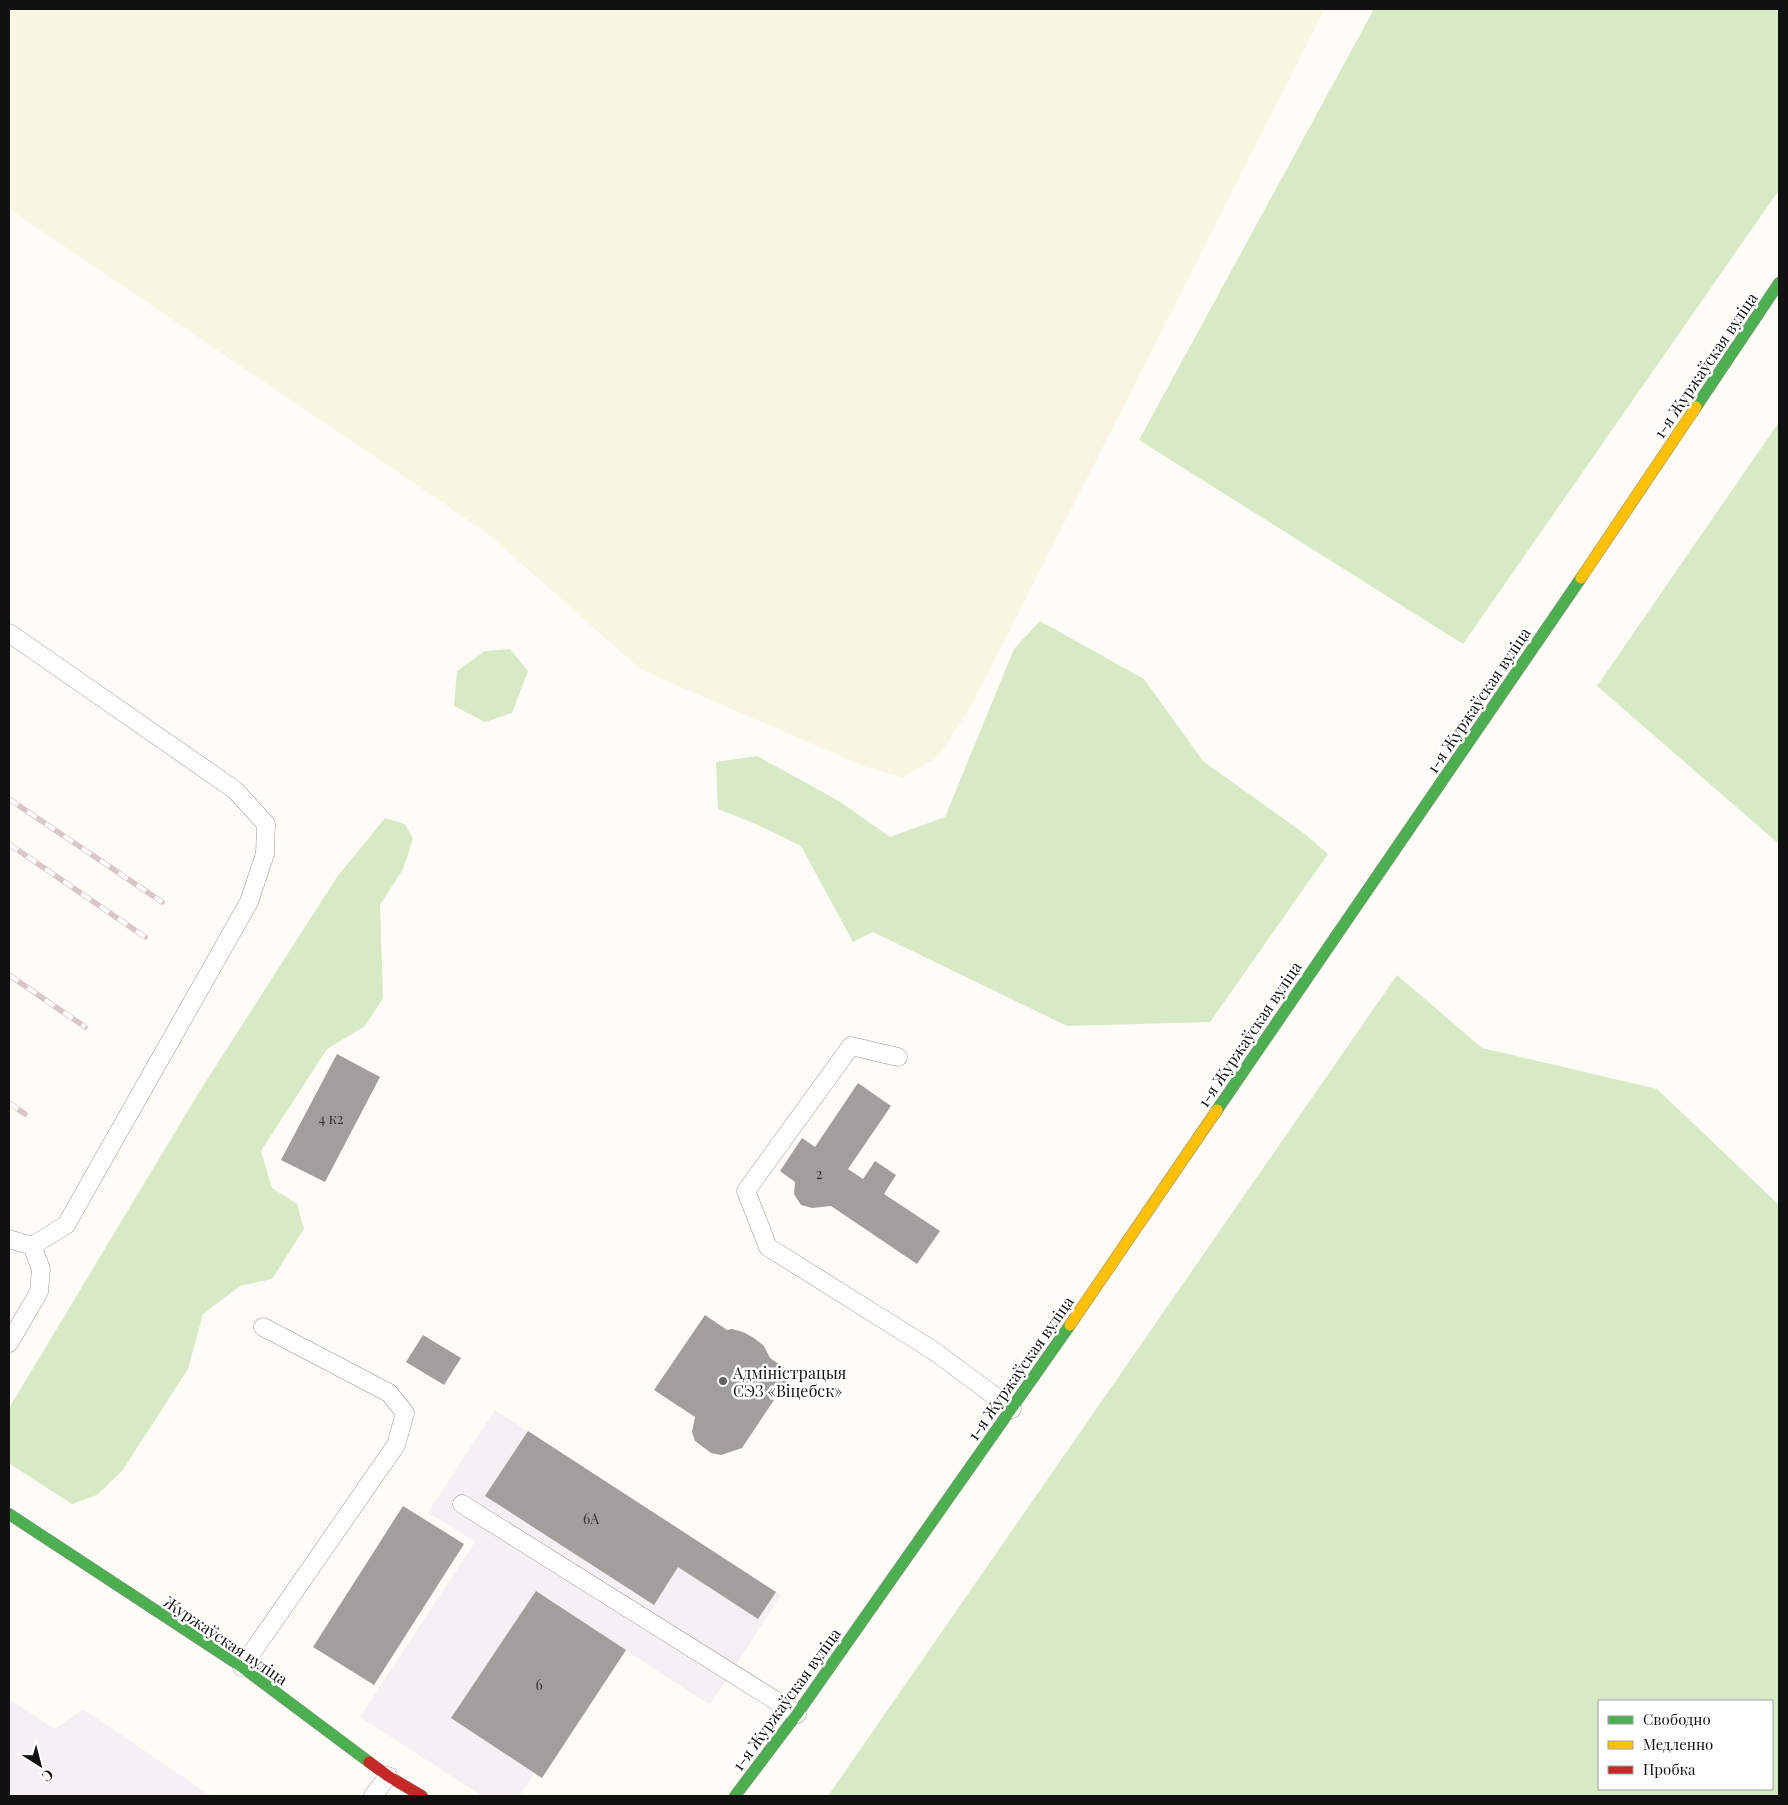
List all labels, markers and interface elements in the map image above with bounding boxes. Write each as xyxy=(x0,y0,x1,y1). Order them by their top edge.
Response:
street label: 1-я Журжаўская вуліца xyxy=(1648,288,1762,442)
street label: 1-я Журжаўская вуліца xyxy=(1421,623,1535,777)
street label: 1-я Журжаўская вуліца xyxy=(1192,957,1306,1111)
house number: 4 к2 xyxy=(318,1109,344,1128)
house number: 2 xyxy=(816,1164,823,1183)
street label: 1-я Журжаўская вуліца xyxy=(962,1292,1078,1444)
place label: Адміністрацыя СЭЗ «Віцебск» xyxy=(732,1362,847,1401)
marker: Адміністрацыя СЭЗ «Віцебск» xyxy=(717,1375,729,1387)
house number: 6А xyxy=(583,1509,599,1528)
street label: Журжаўская вуліца xyxy=(160,1591,292,1689)
street label: 1-я Журжаўская вуліца xyxy=(727,1623,845,1775)
house number: 6 xyxy=(535,1675,543,1694)
legend xyxy=(1598,1700,1773,1790)
text: Свободно xyxy=(1643,1709,1711,1729)
text: Медленно xyxy=(1643,1734,1713,1754)
north arrow xyxy=(15,1740,65,1790)
text: Пробка xyxy=(1643,1759,1696,1779)
text: С xyxy=(38,1765,58,1787)

